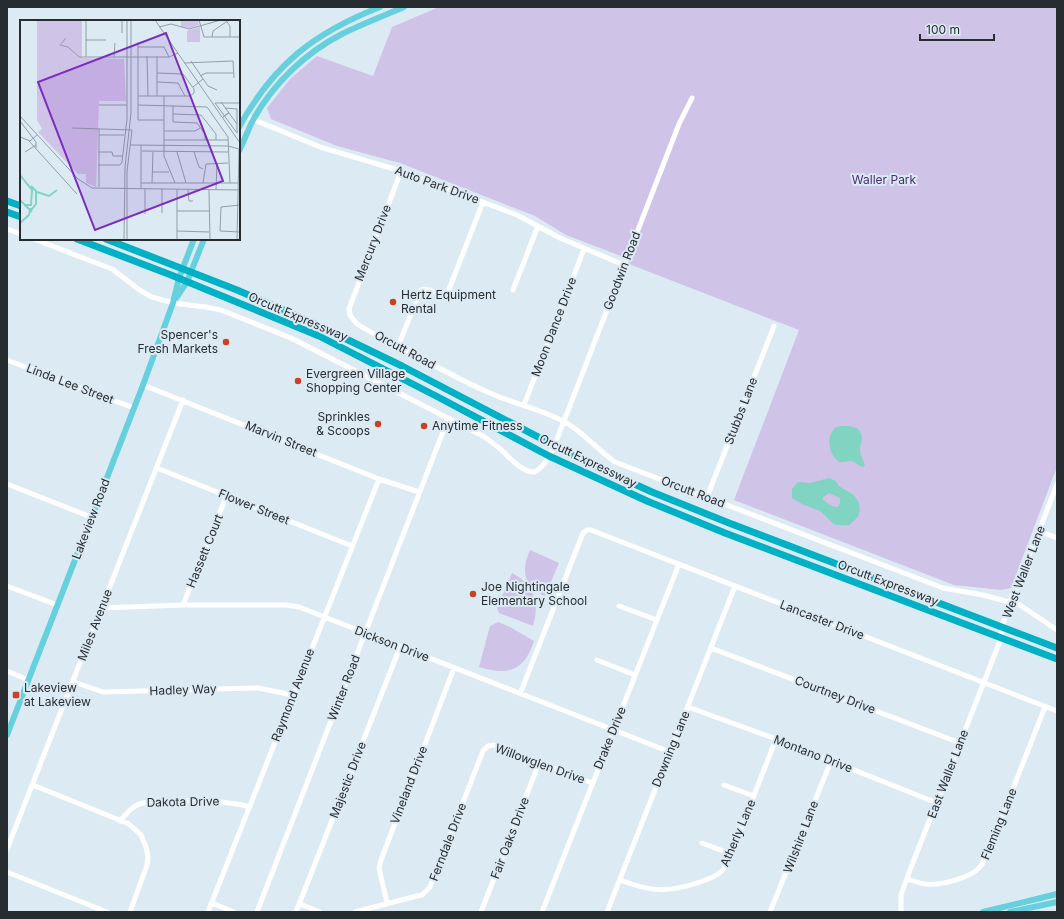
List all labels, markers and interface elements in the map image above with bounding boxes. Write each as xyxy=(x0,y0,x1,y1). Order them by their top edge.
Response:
scale bar xyxy=(920,16,994,42)
inset map xyxy=(20,20,240,240)
text: 100 m xyxy=(926,22,960,37)
street label: Auto Park Drive xyxy=(393,162,481,207)
park label: Waller Park xyxy=(852,172,917,187)
street label: Mercury Drive xyxy=(351,202,394,283)
street label: Goodwin Road xyxy=(600,229,643,312)
street label: Moon Dance Drive xyxy=(528,275,579,379)
place label: Hertz Equipment Rental xyxy=(401,287,496,316)
street label: Orcutt Expressway xyxy=(246,289,350,344)
marker: Hertz Equipment Rental xyxy=(388,297,398,307)
place label: Spencer's Fresh Markets xyxy=(137,327,218,356)
street label: Orcutt Road xyxy=(372,327,438,372)
marker: Spencer's Fresh Markets xyxy=(221,337,231,347)
street label: Linda Lee Street xyxy=(24,360,116,407)
place label: Evergreen Village Shopping Center xyxy=(306,366,405,395)
street label: Stubbs Lane xyxy=(721,375,760,447)
marker: Evergreen Village Shopping Center xyxy=(293,376,303,386)
place label: Sprinkles & Scoops xyxy=(316,409,370,438)
street label: Marvin Street xyxy=(243,417,319,460)
place label: Anytime Fitness xyxy=(432,418,523,433)
marker: Sprinkles & Scoops xyxy=(373,419,383,429)
marker: Anytime Fitness xyxy=(419,421,429,431)
street label: Orcutt Expressway xyxy=(537,430,640,491)
street label: Orcutt Road xyxy=(659,472,727,511)
street label: Lakeview Road xyxy=(68,476,113,561)
street label: Flower Street xyxy=(216,485,292,528)
street label: Hassett Court xyxy=(183,512,226,590)
street label: West Waller Lane xyxy=(999,523,1048,620)
street label: Orcutt Expressway xyxy=(836,556,941,609)
place label: Joe Nightingale Elementary School xyxy=(481,579,587,608)
street label: Miles Avenue xyxy=(74,587,115,663)
marker: Joe Nightingale Elementary School xyxy=(468,589,478,599)
street label: Lancaster Drive xyxy=(778,597,866,643)
street label: Dickson Drive xyxy=(353,622,432,665)
street label: Raymond Avenue xyxy=(268,646,317,744)
street label: Winter Road xyxy=(324,653,363,723)
street label: Courtney Drive xyxy=(793,672,878,717)
place label: Lakeview at Lakeview xyxy=(24,680,91,709)
street label: Hadley Way xyxy=(149,681,217,698)
marker: Lakeview at Lakeview xyxy=(11,690,21,700)
street label: Drake Drive xyxy=(590,704,629,771)
street label: Downing Lane xyxy=(648,709,693,789)
street label: East Waller Lane xyxy=(924,727,971,820)
street label: Montano Drive xyxy=(772,732,855,775)
street label: Majestic Drive xyxy=(326,739,369,820)
street label: Willowglen Drive xyxy=(493,740,587,787)
street label: Vineland Drive xyxy=(387,744,430,826)
street label: Fleming Lane xyxy=(977,786,1020,862)
street label: Dakota Drive xyxy=(146,793,220,810)
street label: Fair Oaks Drive xyxy=(487,795,532,881)
street label: Atherly Lane xyxy=(717,797,758,869)
street label: Wilshire Lane xyxy=(780,799,821,875)
street label: Ferndale Drive xyxy=(426,801,469,883)

